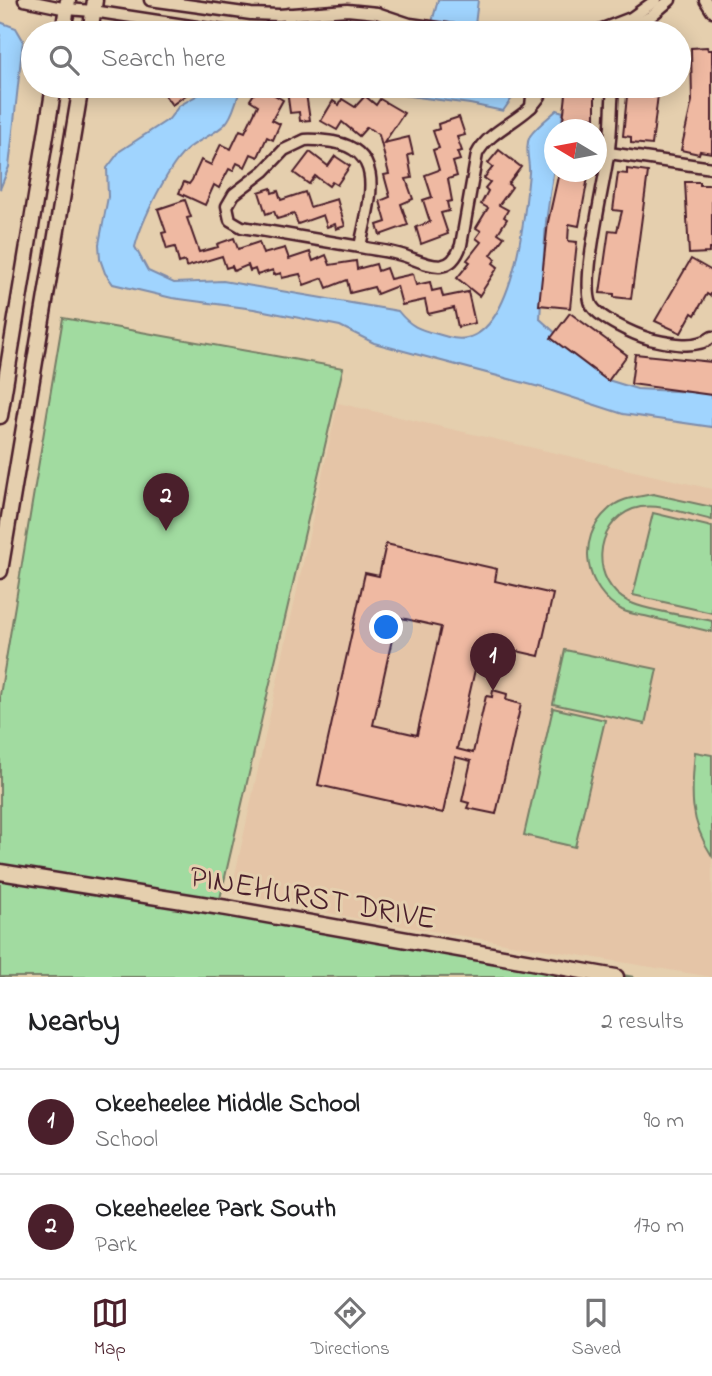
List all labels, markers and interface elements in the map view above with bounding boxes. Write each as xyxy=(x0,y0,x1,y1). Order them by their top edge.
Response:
search box xyxy=(21,21,691,98)
icon: search xyxy=(45,41,83,79)
text: Search here xyxy=(101,41,226,79)
north arrow xyxy=(544,119,607,182)
pin: 2 xyxy=(143,473,189,531)
your location xyxy=(369,610,403,644)
pin: 1 xyxy=(470,633,516,691)
street label: PINEHURST DRIVE xyxy=(185,855,439,944)
text: Nearby xyxy=(28,1001,120,1045)
text: 2 results xyxy=(601,1006,684,1039)
text: Okeeheelee Middle School xyxy=(95,1086,360,1124)
text: 1 xyxy=(47,1105,55,1138)
text: 90 m xyxy=(644,1105,684,1138)
text: School xyxy=(95,1124,158,1157)
text: Okeeheelee Park South xyxy=(95,1191,336,1229)
text: 2 xyxy=(45,1210,57,1243)
text: 170 m xyxy=(634,1210,684,1243)
text: Park xyxy=(95,1229,137,1262)
tab: Map xyxy=(91,1294,129,1363)
tab: Directions xyxy=(311,1294,390,1363)
tab: Saved xyxy=(572,1294,621,1363)

